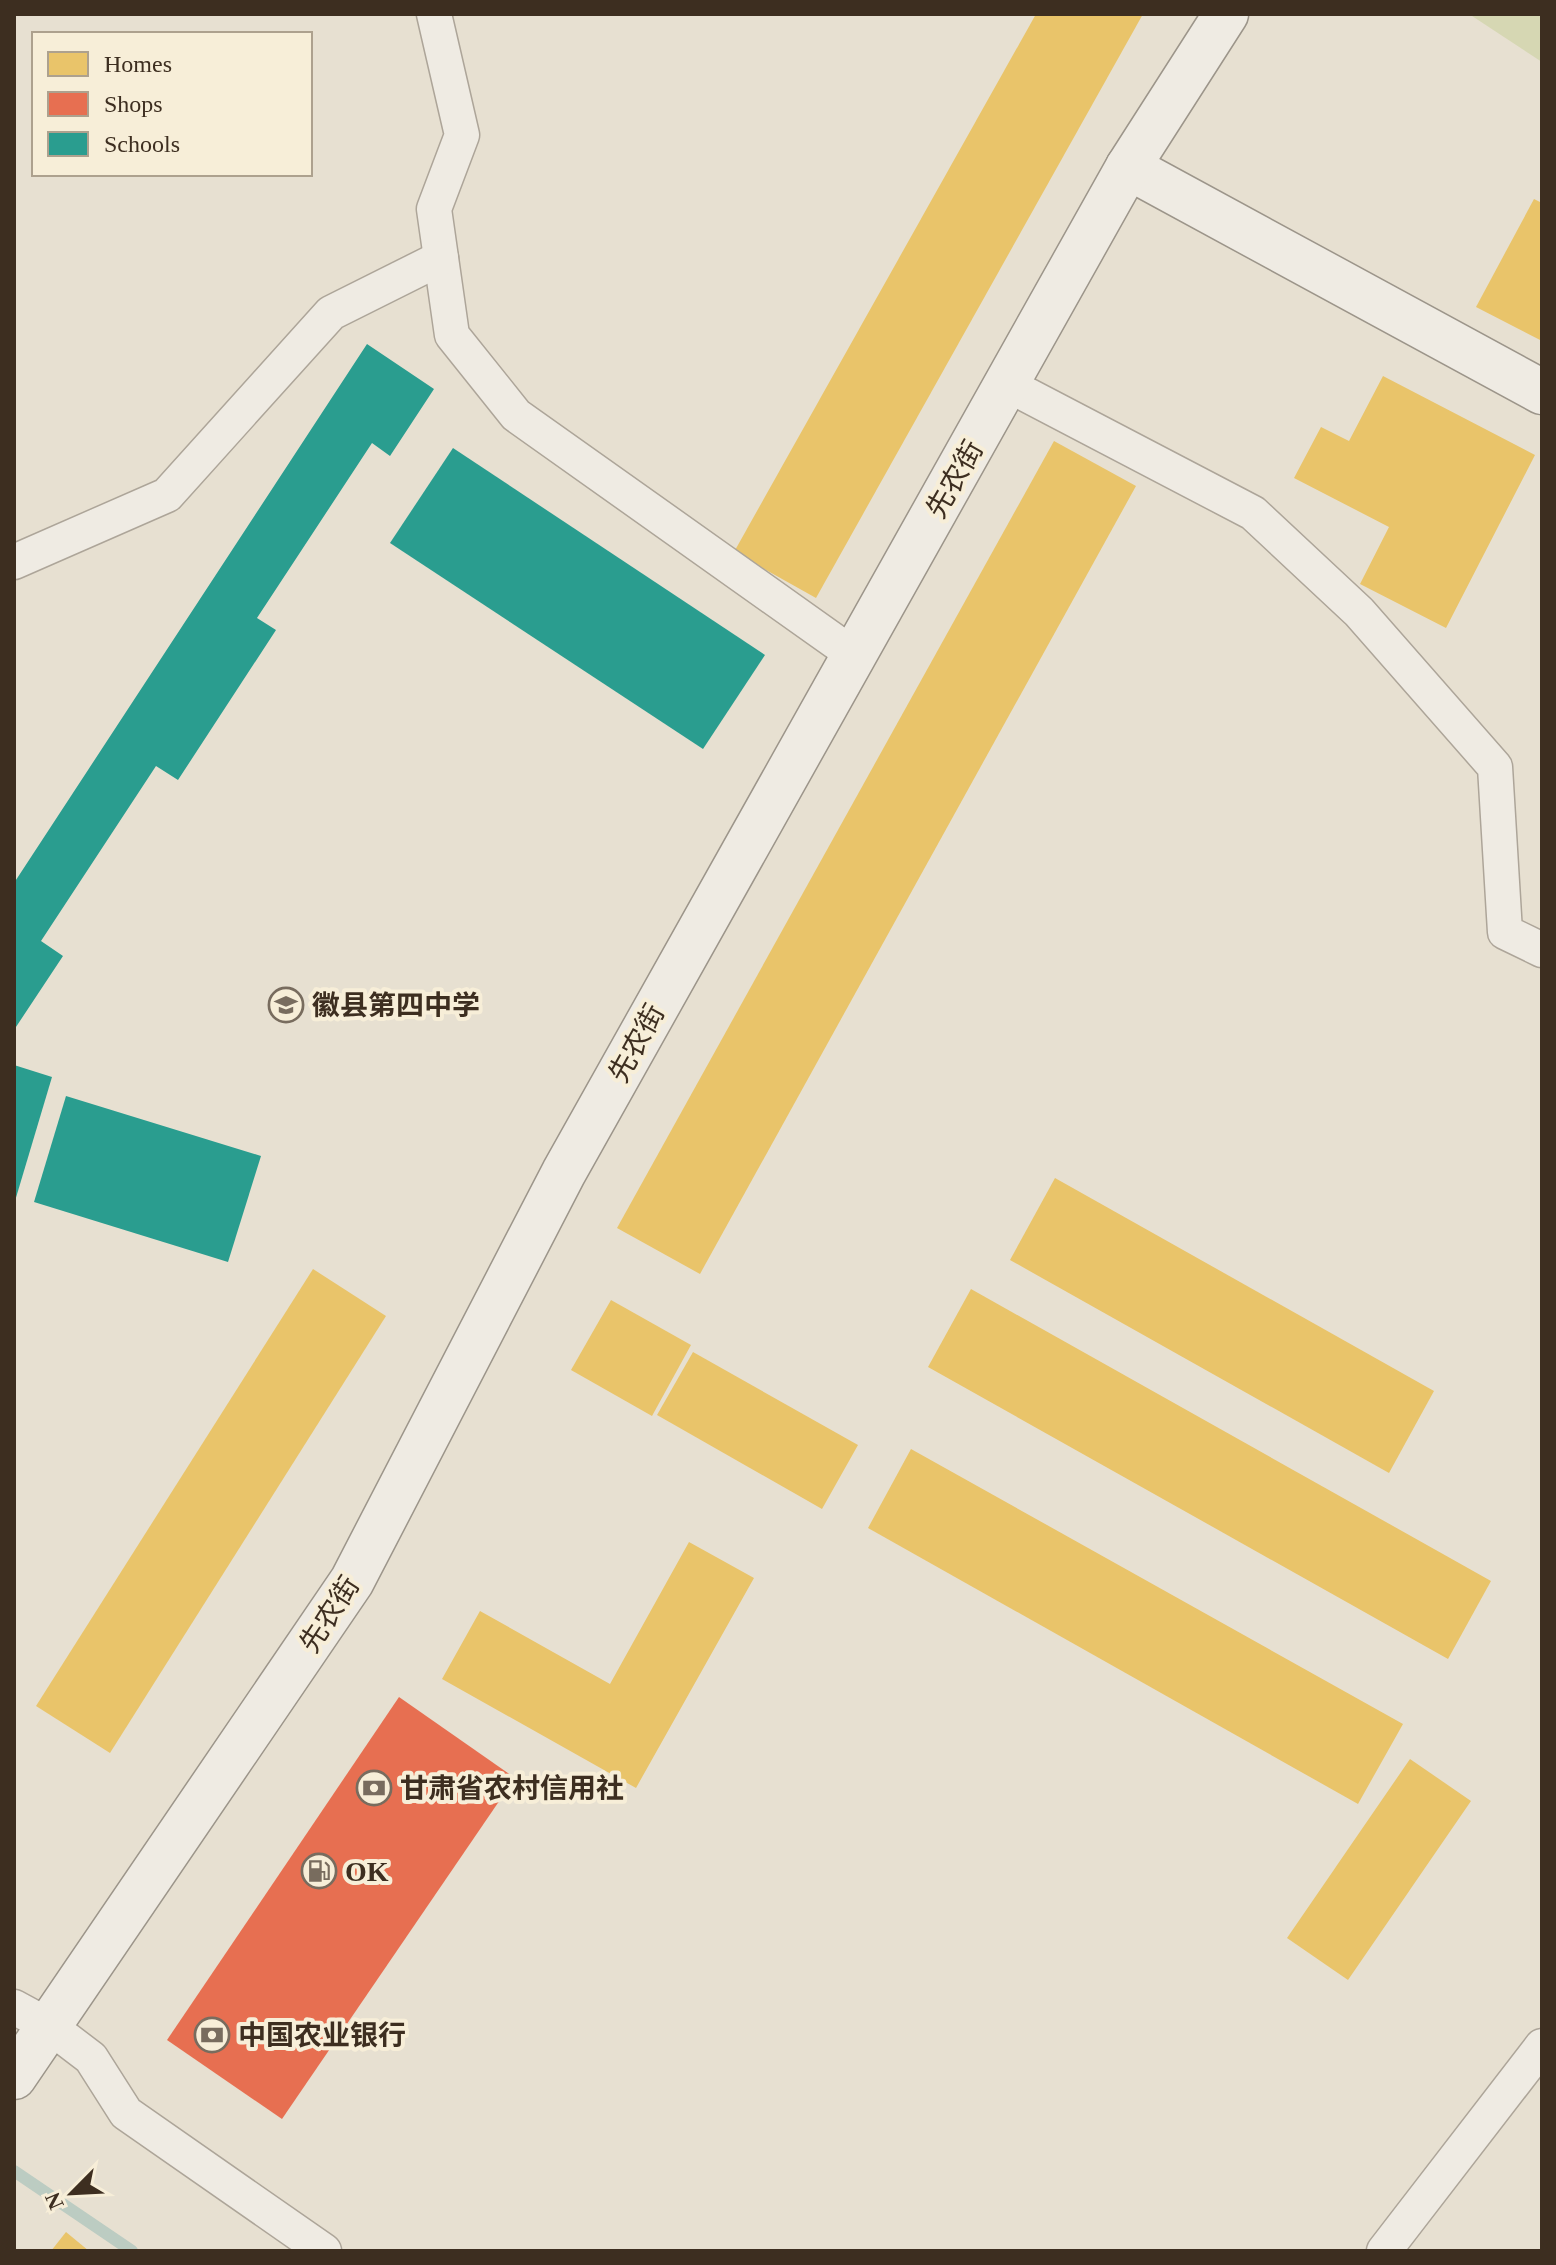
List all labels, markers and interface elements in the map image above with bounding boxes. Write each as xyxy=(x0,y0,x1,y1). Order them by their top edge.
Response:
legend xyxy=(32,32,312,176)
text: Homes xyxy=(104,51,172,77)
text: Shops xyxy=(104,91,163,117)
text: Schools xyxy=(104,131,180,157)
street label: 先农街 xyxy=(920,435,989,523)
school or university icon: 徽县第四中学 xyxy=(267,986,305,1024)
place label: 徽县第四中学 xyxy=(312,990,480,1021)
street label: 先农街 xyxy=(603,999,670,1087)
street label: 先农街 xyxy=(294,1571,365,1658)
bank icon: 甘肃省农村信用社 xyxy=(355,1769,393,1807)
place label: 甘肃省农村信用社 xyxy=(400,1773,624,1804)
fuel station icon: OK xyxy=(300,1852,338,1890)
place label: OK xyxy=(345,1856,389,1887)
bank icon: 中国农业银行 xyxy=(193,2016,231,2054)
place label: 中国农业银行 xyxy=(238,2020,406,2051)
north arrow xyxy=(32,2153,112,2233)
text: N xyxy=(39,2188,69,2213)

